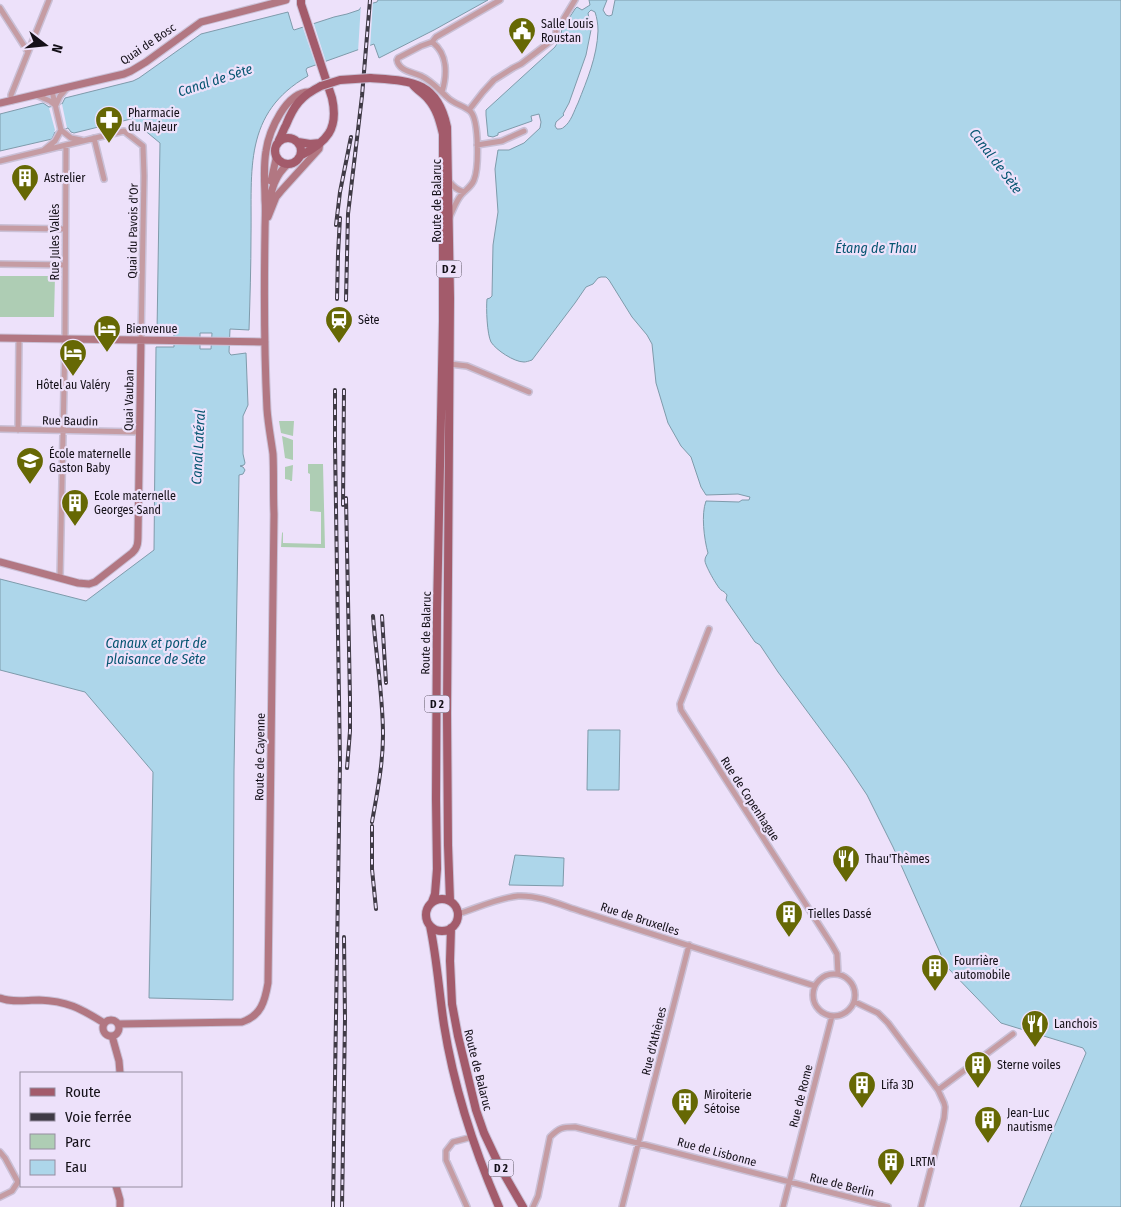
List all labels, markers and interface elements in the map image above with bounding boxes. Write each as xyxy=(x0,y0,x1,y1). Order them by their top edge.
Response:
public building icon: Salle Louis Roustan xyxy=(507,16,537,55)
place label: Salle Louis Roustan xyxy=(541,17,594,45)
north arrow xyxy=(20,20,70,70)
street label: Quai de Bosc xyxy=(118,20,178,68)
text: N xyxy=(48,42,66,55)
water label: Canal de Sète xyxy=(176,60,255,100)
pharmacy icon: Pharmacie du Majeur xyxy=(94,105,124,144)
place label: Pharmacie du Majeur xyxy=(128,106,180,134)
water label: Canal de Sète xyxy=(966,125,1026,198)
street label: Route de Balaruc xyxy=(430,159,444,243)
building icon: Astrelier xyxy=(10,163,40,202)
place label: Astrelier xyxy=(44,171,86,185)
street label: Quai du Pavois d'Or xyxy=(125,182,141,279)
street label: Rue Jules Vallès xyxy=(48,204,62,280)
water label: Étang de Thau xyxy=(835,239,917,257)
road number: D 2 xyxy=(436,260,462,278)
station icon: Sète xyxy=(324,305,354,344)
place label: Sète xyxy=(358,313,380,327)
hotel icon: Bienvenue xyxy=(92,314,122,353)
place label: Bienvenue xyxy=(126,322,178,336)
hotel icon: Hôtel au Valéry xyxy=(58,338,88,377)
street label: Quai Vauban xyxy=(121,369,137,431)
place label: Hôtel au Valéry xyxy=(36,378,111,392)
water label: Canal Latéral xyxy=(188,409,209,485)
street label: Rue Baudin xyxy=(42,414,98,428)
school or university icon: École maternelle Gaston Baby xyxy=(15,446,45,485)
place label: École maternelle Gaston Baby xyxy=(49,446,131,475)
building icon: Ecole maternelle Georges Sand xyxy=(60,488,90,527)
place label: Ecole maternelle Georges Sand xyxy=(94,489,176,517)
street label: Route de Balaruc xyxy=(418,591,434,675)
water label: Canaux et port de plaisance de Sète xyxy=(105,635,207,668)
road number: D 2 xyxy=(424,696,450,712)
street label: Route de Cayenne xyxy=(252,713,268,801)
street label: Rue de Copenhague xyxy=(718,754,782,844)
restaurant icon: Thau'Thèmes xyxy=(831,844,861,883)
place label: Thau'Thèmes xyxy=(865,852,930,866)
building icon: Tielles Dassé xyxy=(774,899,804,938)
street label: Rue de Bruxelles xyxy=(599,900,681,938)
place label: Tielles Dassé xyxy=(808,907,871,921)
building icon: Fourrière automobile xyxy=(920,953,950,992)
place label: Fourrière automobile xyxy=(954,954,1010,982)
street label: Rue d'Athènes xyxy=(639,1005,669,1077)
restaurant icon: Lanchois xyxy=(1020,1009,1050,1048)
place label: Lanchois xyxy=(1054,1017,1097,1031)
street label: Route de Balaruc xyxy=(461,1028,495,1112)
building icon: Sterne voiles xyxy=(963,1050,993,1089)
place label: Sterne voiles xyxy=(997,1058,1061,1072)
street label: Rue de Rome xyxy=(786,1063,816,1129)
building icon: Lifa 3D xyxy=(847,1070,877,1109)
legend xyxy=(20,1072,182,1187)
place label: Lifa 3D xyxy=(881,1078,914,1092)
text: Route xyxy=(65,1083,101,1101)
building icon: Miroiterie Sétoise xyxy=(670,1087,700,1126)
place label: Miroiterie Sétoise xyxy=(704,1088,752,1116)
building icon: Jean-Luc nautisme xyxy=(973,1105,1003,1144)
place label: Jean-Luc nautisme xyxy=(1007,1106,1053,1134)
text: Voie ferrée xyxy=(65,1108,132,1126)
text: Parc xyxy=(65,1133,91,1151)
street label: Rue de Lisbonne xyxy=(676,1135,758,1169)
building icon: LRTM xyxy=(876,1147,906,1186)
place label: LRTM xyxy=(910,1155,935,1169)
text: Eau xyxy=(65,1158,87,1176)
road number: D 2 xyxy=(488,1160,514,1176)
street label: Rue de Berlin xyxy=(808,1170,876,1200)

